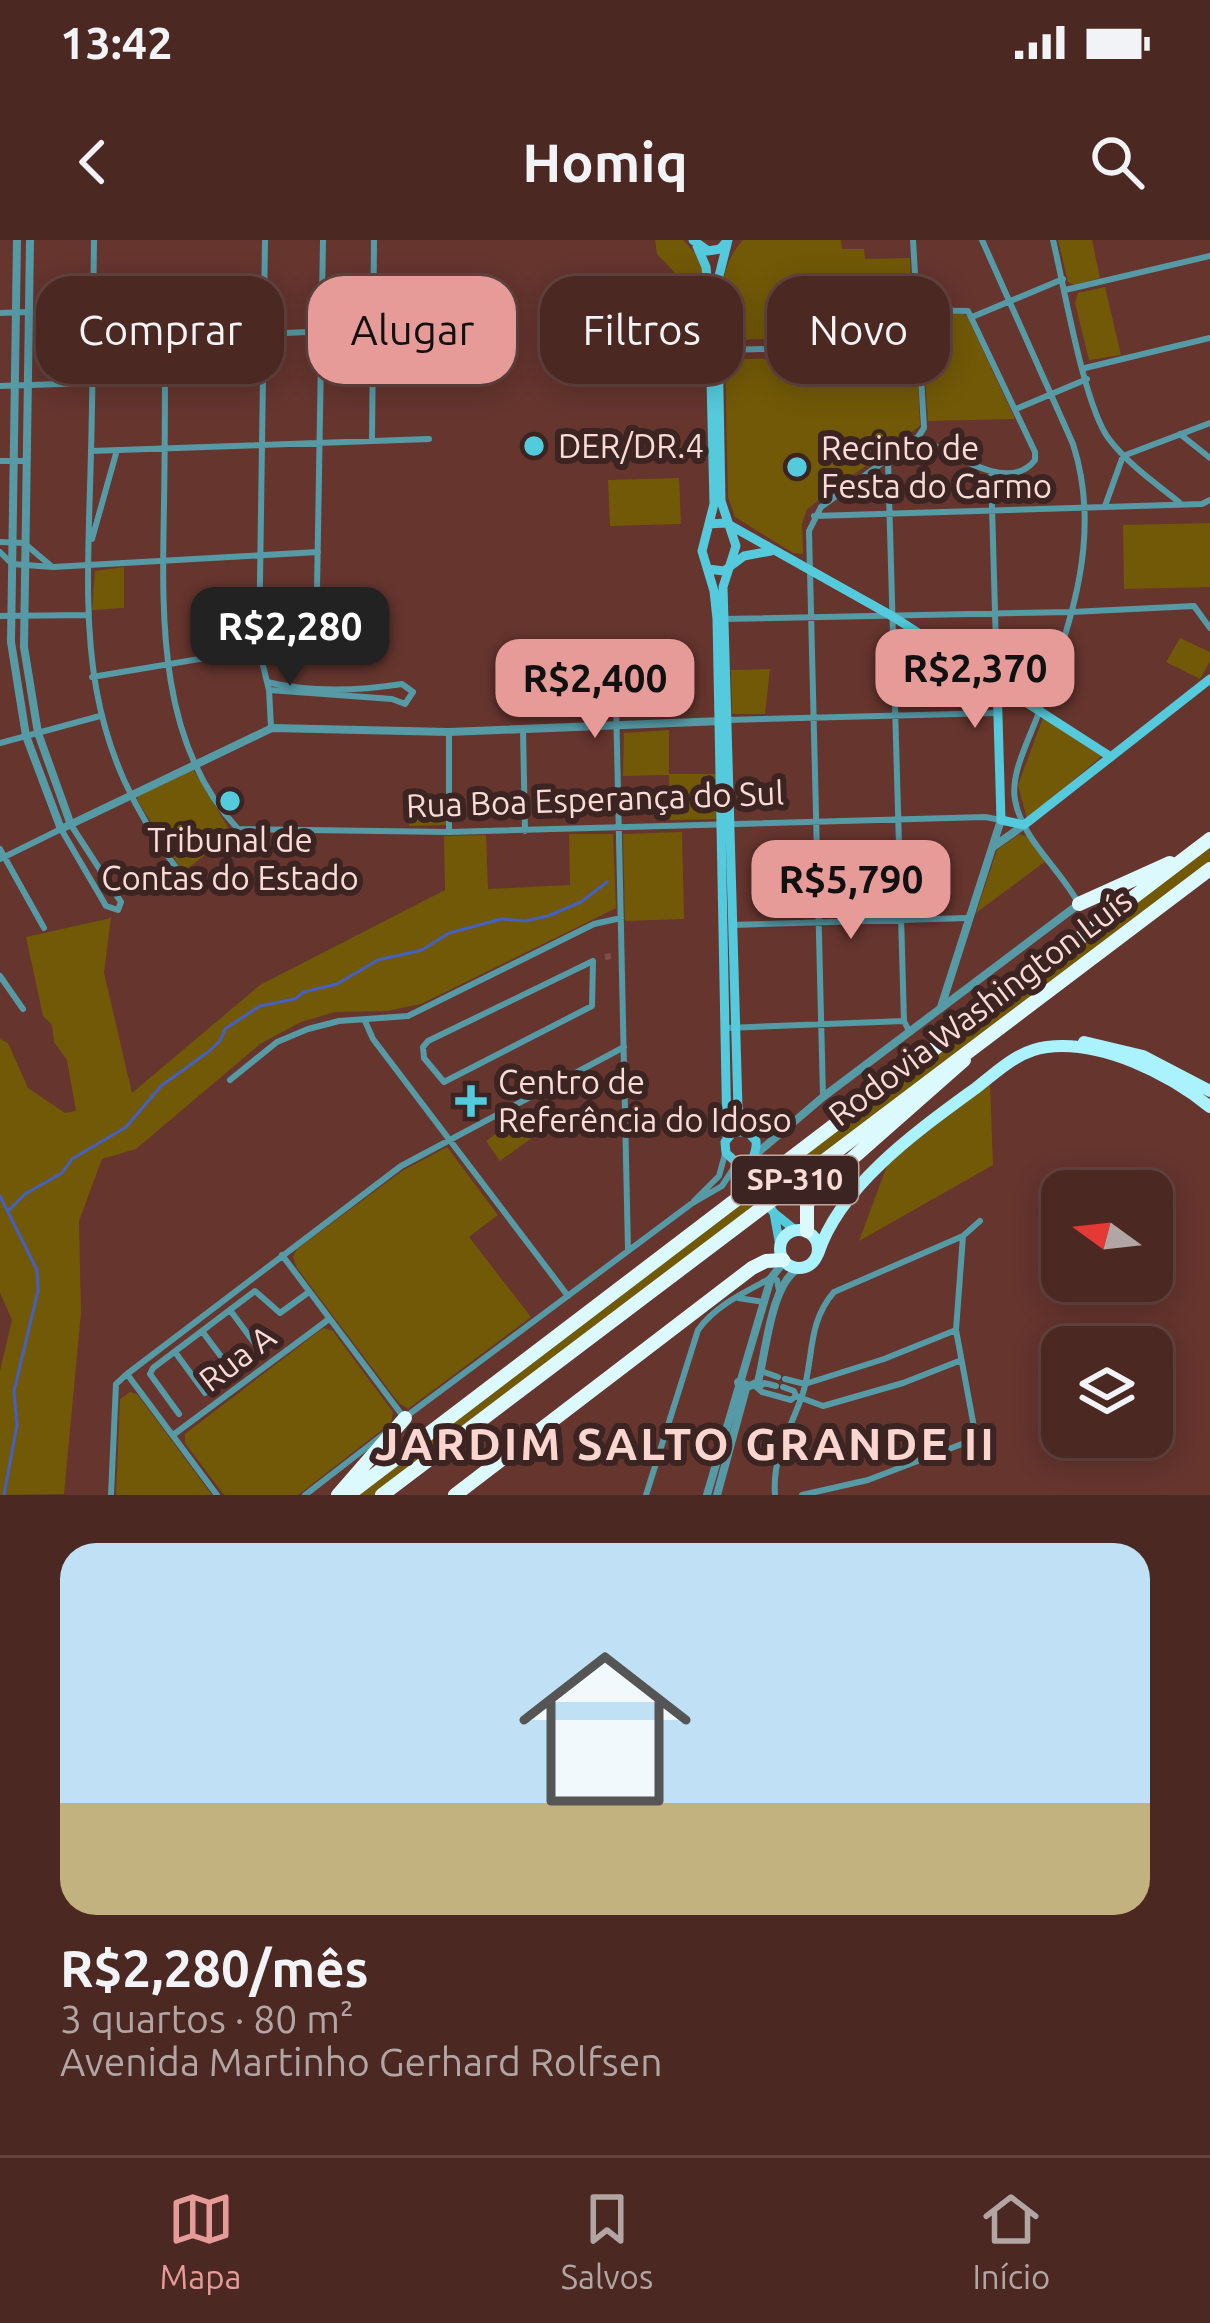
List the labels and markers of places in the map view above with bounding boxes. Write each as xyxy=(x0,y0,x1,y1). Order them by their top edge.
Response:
place label: DER/DR.4 xyxy=(558,427,704,464)
place label: Recinto de Festa do Carmo xyxy=(821,429,1052,504)
marker: DER/DR.4 xyxy=(521,433,547,459)
marker: Recinto de Festa do Carmo xyxy=(784,454,810,480)
pin: R$2,280 xyxy=(179,587,401,689)
pin: R$2,370 xyxy=(864,629,1086,731)
pin: R$2,400 xyxy=(484,639,706,741)
marker: Tribunal de Contas do Estado xyxy=(217,788,243,814)
place label: Tribunal de Contas do Estado xyxy=(101,821,359,896)
pin: R$5,790 xyxy=(740,840,962,942)
place label: Centro de Referência do Idoso xyxy=(498,1063,792,1138)
marker: Centro de Referência do Idoso xyxy=(455,1085,487,1117)

